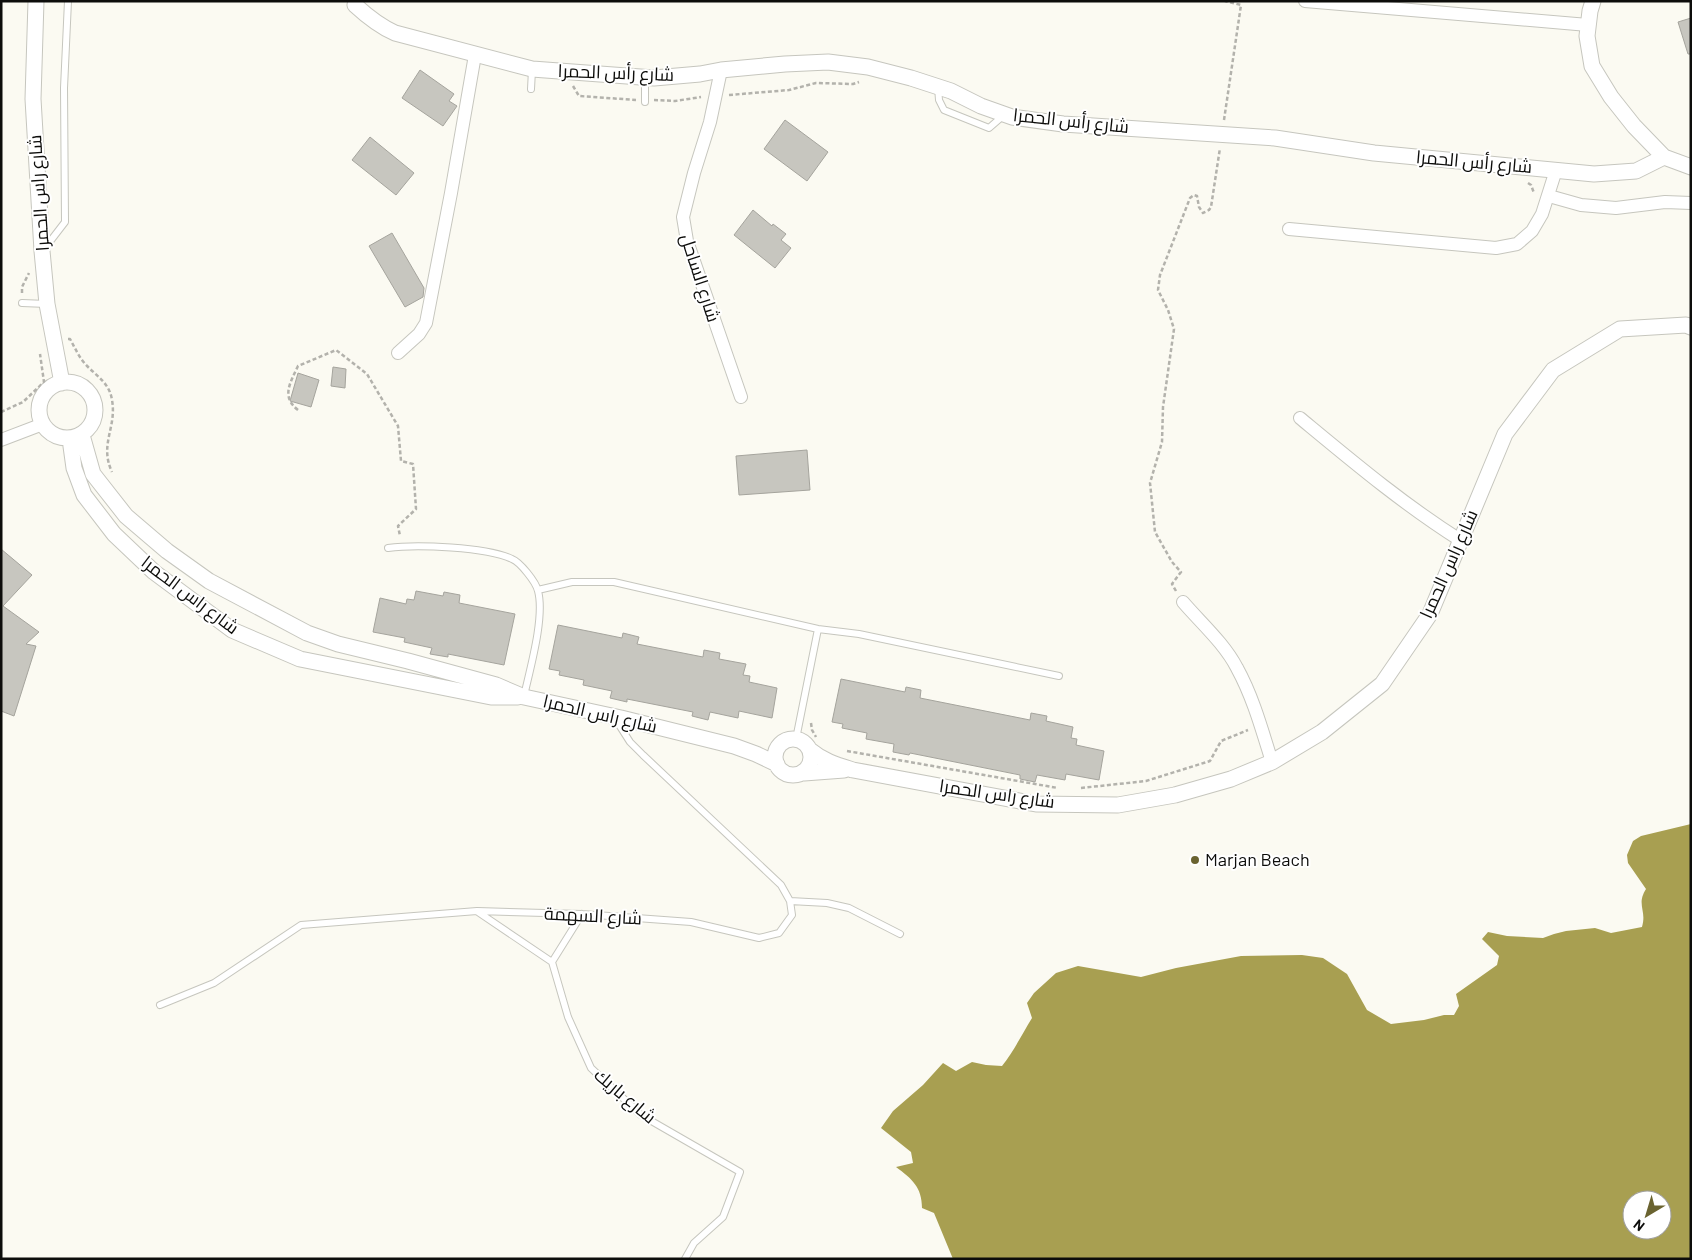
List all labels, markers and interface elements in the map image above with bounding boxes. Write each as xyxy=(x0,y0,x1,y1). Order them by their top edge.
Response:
street label: شارع رأس الحمرا xyxy=(557,59,675,87)
street label: شارع رأس الحمرا xyxy=(1012,103,1130,139)
street label: شارع راس الحمرا xyxy=(23,134,55,252)
street label: شارع رأس الحمرا xyxy=(1415,145,1533,179)
street label: شارع الساحل xyxy=(674,231,726,325)
street label: شارع راس الحمرا xyxy=(1414,506,1484,622)
street label: شارع راس الحمرا xyxy=(136,550,244,640)
street label: شارع راس الحمرا xyxy=(541,689,659,739)
street label: شارع راس الحمرا xyxy=(938,774,1056,814)
place label: Marjan Beach xyxy=(1205,848,1310,870)
marker: Marjan Beach xyxy=(1189,854,1201,866)
street label: شارع السهمة xyxy=(543,901,643,931)
street label: شارع باريك xyxy=(589,1063,661,1129)
north arrow xyxy=(1622,1190,1672,1240)
text: N xyxy=(1630,1216,1648,1235)

